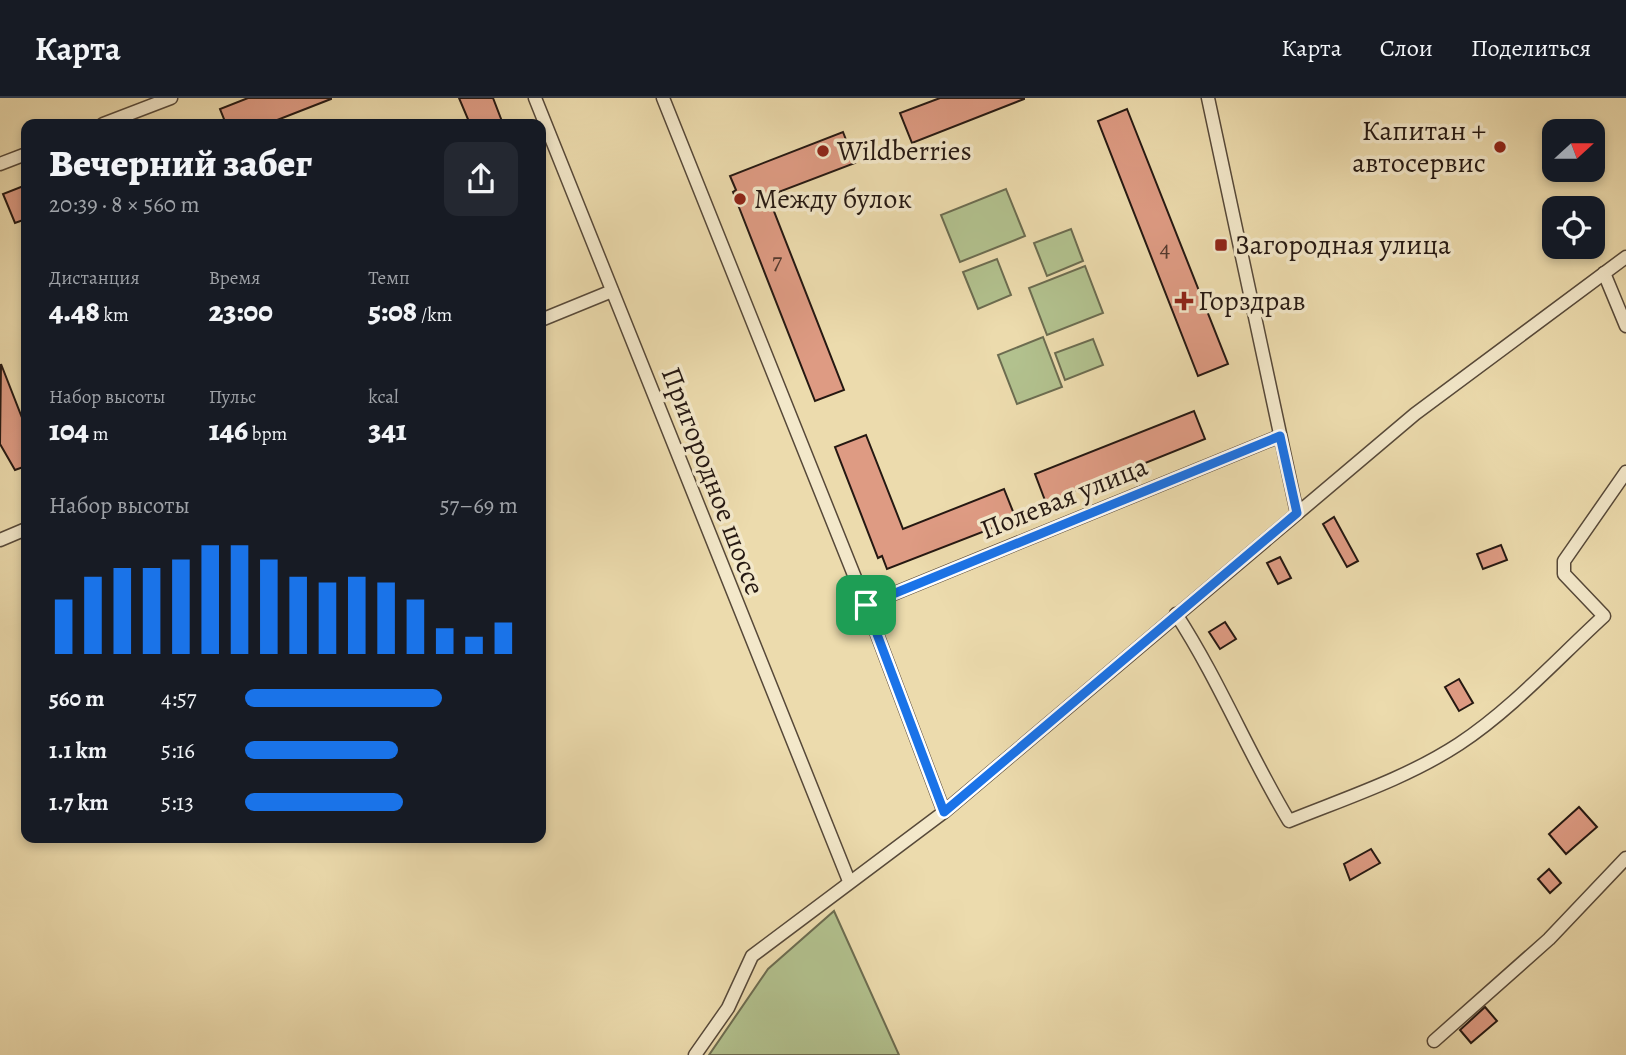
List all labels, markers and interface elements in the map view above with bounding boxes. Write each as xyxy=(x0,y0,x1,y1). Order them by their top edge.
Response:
text: Карта xyxy=(35,26,121,71)
text: Карта xyxy=(1281,32,1342,64)
text: Слои xyxy=(1380,32,1433,64)
text: Поделиться xyxy=(1471,32,1591,64)
place label: Капитан + автосервис xyxy=(1352,112,1486,182)
north arrow xyxy=(1542,119,1605,182)
map controls xyxy=(1542,119,1605,259)
place label: Wildberries xyxy=(836,132,972,170)
text: Вечерний забег xyxy=(49,137,312,189)
marker: Капитан + автосервис xyxy=(1492,139,1508,155)
button: share xyxy=(444,142,518,216)
marker: Wildberries xyxy=(815,143,831,159)
place label: Между булок xyxy=(754,180,912,218)
text: 20:39 · 8 × 560 m xyxy=(49,189,200,220)
marker: Между булок xyxy=(732,191,748,207)
button: locate xyxy=(1542,196,1605,259)
place label: Загородная улица xyxy=(1235,226,1451,264)
house number: 4 xyxy=(1160,232,1171,264)
marker: Загородная улица xyxy=(1213,237,1229,253)
house number: 7 xyxy=(772,245,783,277)
text: Дистанция xyxy=(49,265,140,291)
text: Время xyxy=(209,265,260,291)
text: Темп xyxy=(368,265,410,291)
place label: Горздрав xyxy=(1198,282,1305,320)
text: 4.48 xyxy=(49,291,100,331)
text: 23:00 xyxy=(209,291,273,331)
text: 5:08 xyxy=(368,291,417,331)
marker: Горздрав xyxy=(1176,293,1192,309)
text: km xyxy=(100,302,129,328)
text: /km xyxy=(417,302,452,328)
street label: Пригородное шоссе xyxy=(652,361,774,601)
text: Набор высоты xyxy=(49,384,165,410)
text: Пульс xyxy=(209,384,256,410)
text: kcal xyxy=(368,384,399,410)
text: 104 xyxy=(49,410,89,450)
text: 146 xyxy=(209,410,248,450)
text: 341 xyxy=(368,410,407,450)
text: m xyxy=(89,421,109,447)
text: bpm xyxy=(248,421,287,447)
street label: Полевая улица xyxy=(975,447,1153,549)
text: Набор высоты xyxy=(49,490,190,521)
text: 57–69 m xyxy=(440,490,518,521)
pin xyxy=(836,575,896,635)
icon: arrive xyxy=(847,586,885,624)
text: 560 m xyxy=(49,683,104,714)
text: 4:57 xyxy=(161,683,196,714)
text: 1.1 km xyxy=(49,735,107,766)
text: 5:16 xyxy=(161,735,195,766)
text: 1.7 km xyxy=(49,787,109,818)
text: 5:13 xyxy=(161,787,194,818)

